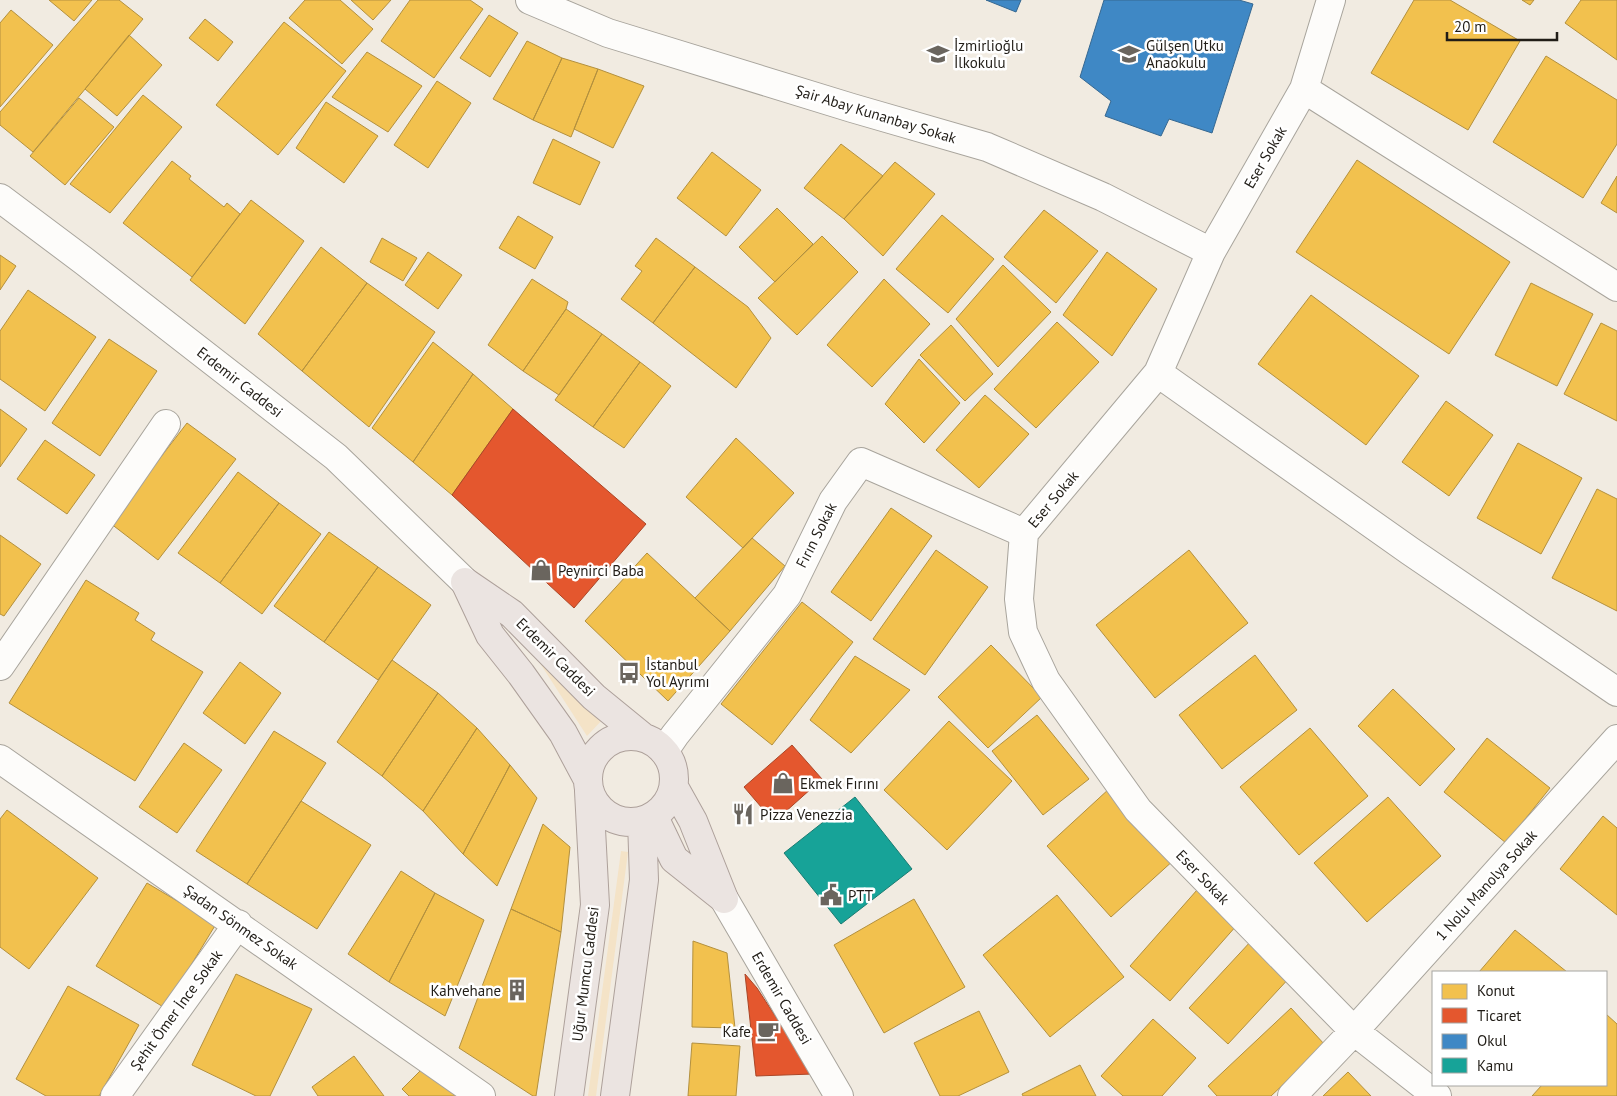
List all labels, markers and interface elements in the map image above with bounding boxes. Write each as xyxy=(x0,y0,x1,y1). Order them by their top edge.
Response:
scale bar xyxy=(1447,10,1557,42)
text: 20 m xyxy=(1454,17,1487,36)
place label: İzmirlioğlu İlkokulu xyxy=(954,36,1023,72)
place label: Gülşen Utku Anaokulu xyxy=(1146,36,1224,72)
school or university icon: İzmirlioğlu İlkokulu xyxy=(925,41,951,67)
school or university icon: Gülşen Utku Anaokulu xyxy=(1116,41,1142,67)
street label: Şair Abay Kunanbay Sokak xyxy=(793,80,960,148)
street label: Eser Sokak xyxy=(1240,122,1291,192)
street label: Erdemir Caddesi xyxy=(193,343,287,421)
street label: Eser Sokak xyxy=(1024,466,1083,531)
street label: Fırın Sokak xyxy=(791,498,841,571)
shop icon: Peynirci Baba xyxy=(528,557,554,583)
place label: Peynirci Baba xyxy=(558,561,644,580)
street label: Erdemir Caddesi xyxy=(513,614,599,700)
place label: İstanbul Yol Ayrımı xyxy=(646,655,710,691)
bus stop icon: İstanbul Yol Ayrımı xyxy=(616,660,642,686)
shop icon: Ekmek Fırını xyxy=(770,770,796,796)
place label: Ekmek Fırını xyxy=(800,774,879,793)
restaurant icon: Pizza Venezzia xyxy=(730,801,756,827)
place label: Pizza Venezzia xyxy=(760,805,853,824)
street label: 1 Nolu Manolya Sokak xyxy=(1431,825,1541,944)
street label: Eser Sokak xyxy=(1172,846,1234,909)
street label: Şadan Sönmez Sokak xyxy=(180,880,302,974)
public building icon: PTT xyxy=(818,882,844,908)
place label: PTT xyxy=(848,886,874,905)
street label: Uğur Mumcu Caddesi xyxy=(567,905,603,1043)
street label: Şehit Ömer İnce Sokak xyxy=(126,945,227,1074)
street label: Erdemir Caddesi xyxy=(748,948,816,1048)
legend xyxy=(1432,971,1607,1086)
building icon: Kahvehane xyxy=(504,977,530,1003)
place label: Kahvehane xyxy=(430,981,501,1000)
text: Konut xyxy=(1477,981,1515,1000)
text: Ticaret xyxy=(1477,1006,1521,1025)
cafe icon: Kafe xyxy=(755,1018,781,1044)
place label: Kafe xyxy=(723,1022,751,1041)
text: Okul xyxy=(1477,1031,1508,1050)
text: Kamu xyxy=(1477,1056,1513,1075)

